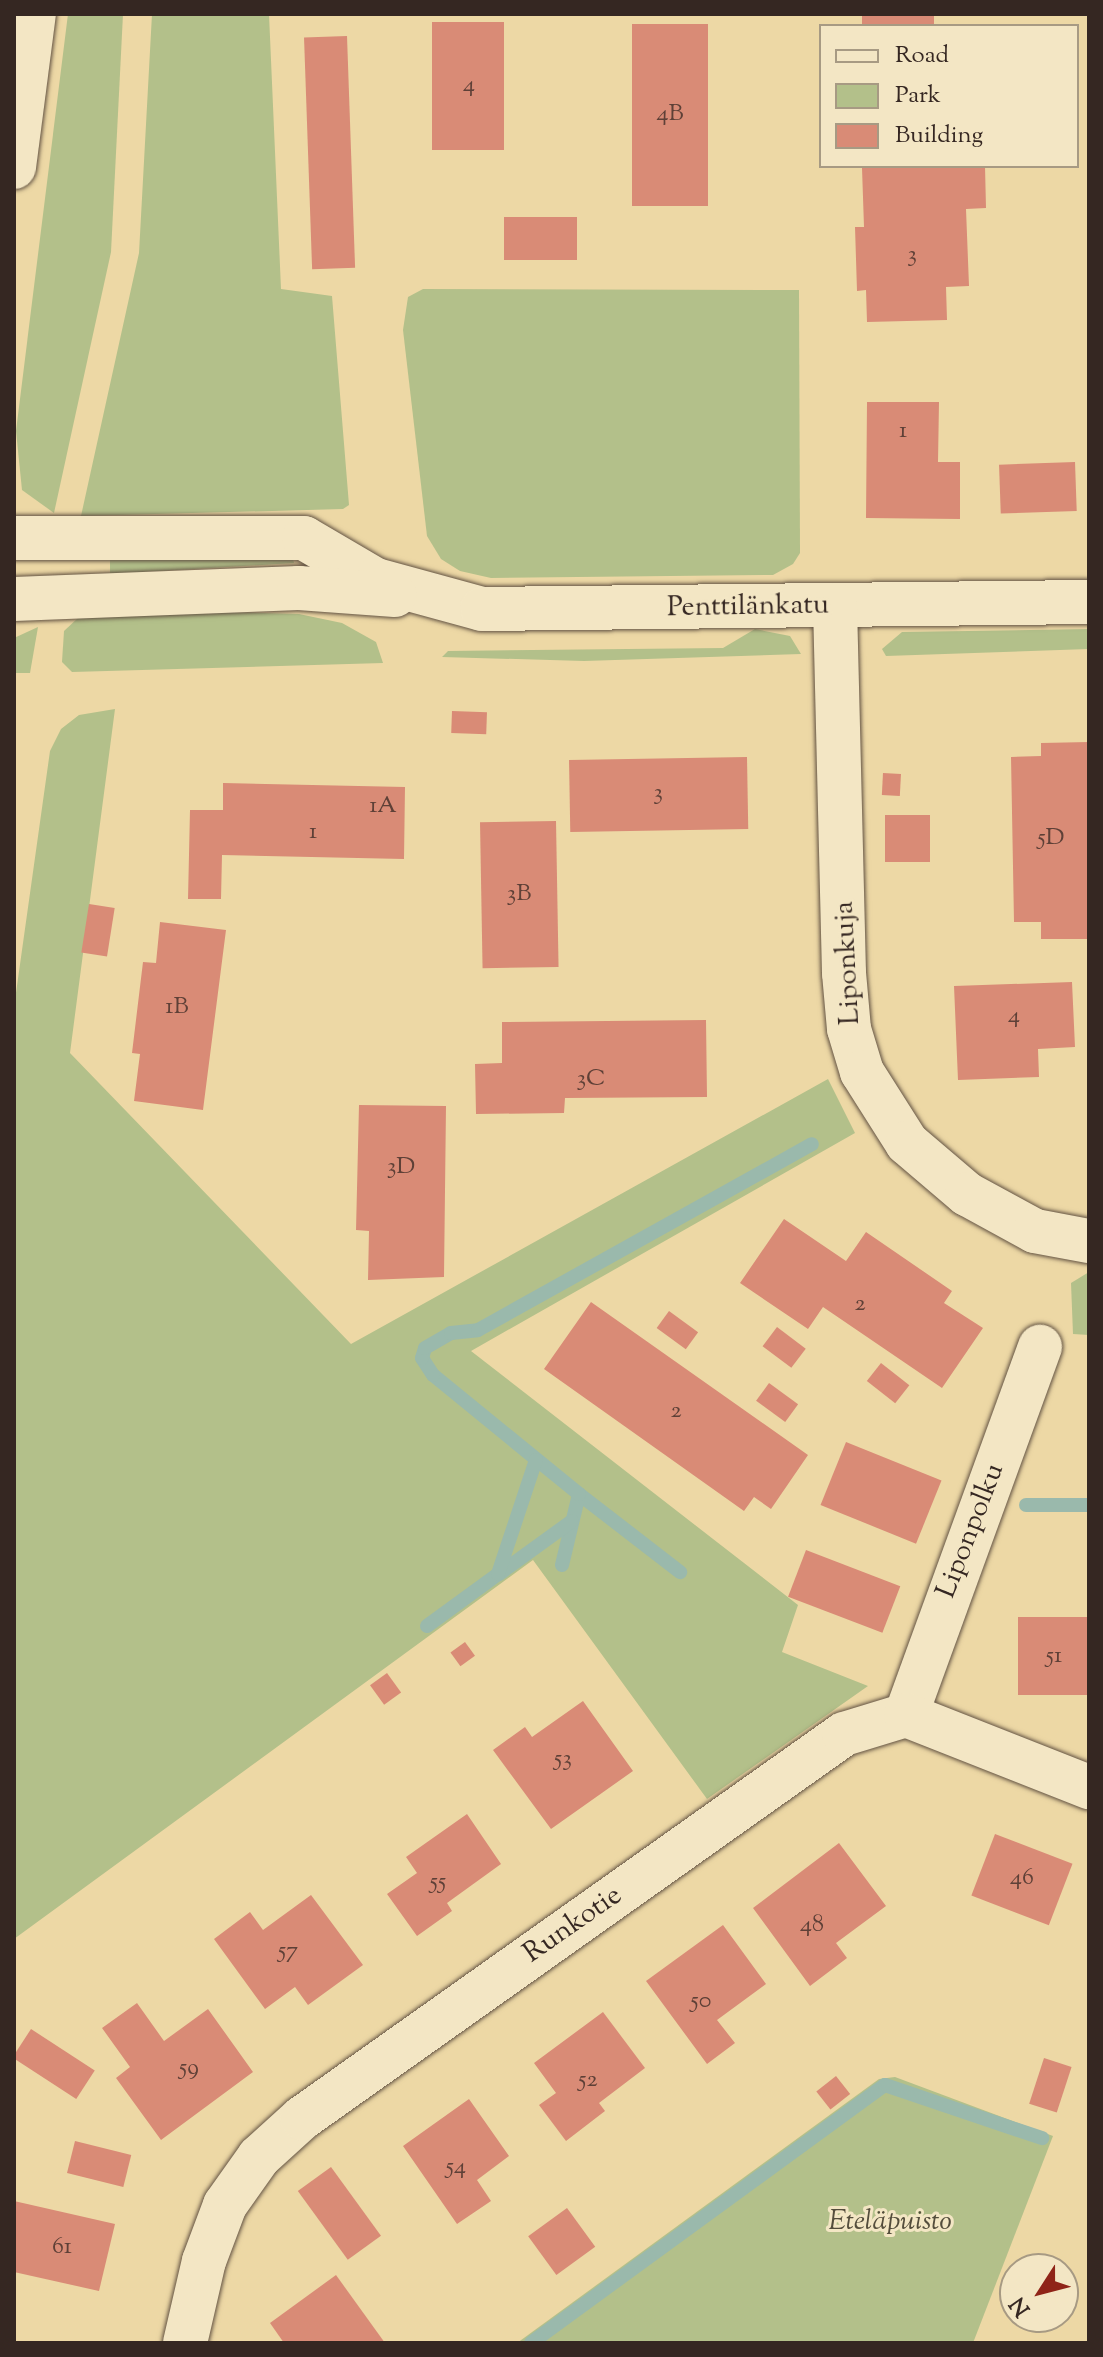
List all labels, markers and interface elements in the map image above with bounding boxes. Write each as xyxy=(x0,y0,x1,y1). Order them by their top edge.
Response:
legend xyxy=(819,24,1079,168)
text: Road xyxy=(895,39,949,73)
house number: 4 xyxy=(463,72,475,100)
text: Park xyxy=(895,79,941,113)
house number: 4B xyxy=(656,101,684,129)
text: Building xyxy=(895,119,983,153)
house number: 3 xyxy=(907,242,917,270)
house number: 1 xyxy=(899,418,907,446)
street label: Penttilänkatu xyxy=(667,589,829,625)
house number: 3 xyxy=(653,780,663,808)
house number: 1A xyxy=(369,793,397,821)
house number: 1 xyxy=(309,819,317,847)
house number: 5D xyxy=(1037,825,1065,853)
house number: 3B xyxy=(507,881,531,909)
street label: Liponkuja xyxy=(828,900,868,1026)
house number: 1B xyxy=(165,994,189,1022)
house number: 4 xyxy=(1008,1003,1020,1031)
house number: 3C xyxy=(577,1066,605,1094)
house number: 3D xyxy=(387,1154,415,1182)
house number: 2 xyxy=(854,1291,866,1319)
house number: 2 xyxy=(670,1398,682,1426)
street label: Liponpolku xyxy=(930,1459,1012,1603)
house number: 51 xyxy=(1046,1643,1062,1671)
house number: 53 xyxy=(554,1746,572,1774)
house number: 46 xyxy=(1010,1865,1034,1893)
house number: 55 xyxy=(430,1869,446,1897)
street label: Runkotie xyxy=(517,1879,629,1971)
house number: 48 xyxy=(800,1912,824,1940)
house number: 57 xyxy=(278,1938,298,1966)
house number: 50 xyxy=(691,1988,711,2016)
house number: 59 xyxy=(179,2055,199,2083)
house number: 52 xyxy=(578,2067,598,2095)
house number: 54 xyxy=(446,2154,466,2182)
park label: Eteläpuisto xyxy=(828,2205,952,2239)
house number: 61 xyxy=(52,2234,72,2262)
north arrow xyxy=(999,2253,1079,2333)
text: N xyxy=(1003,2289,1039,2322)

